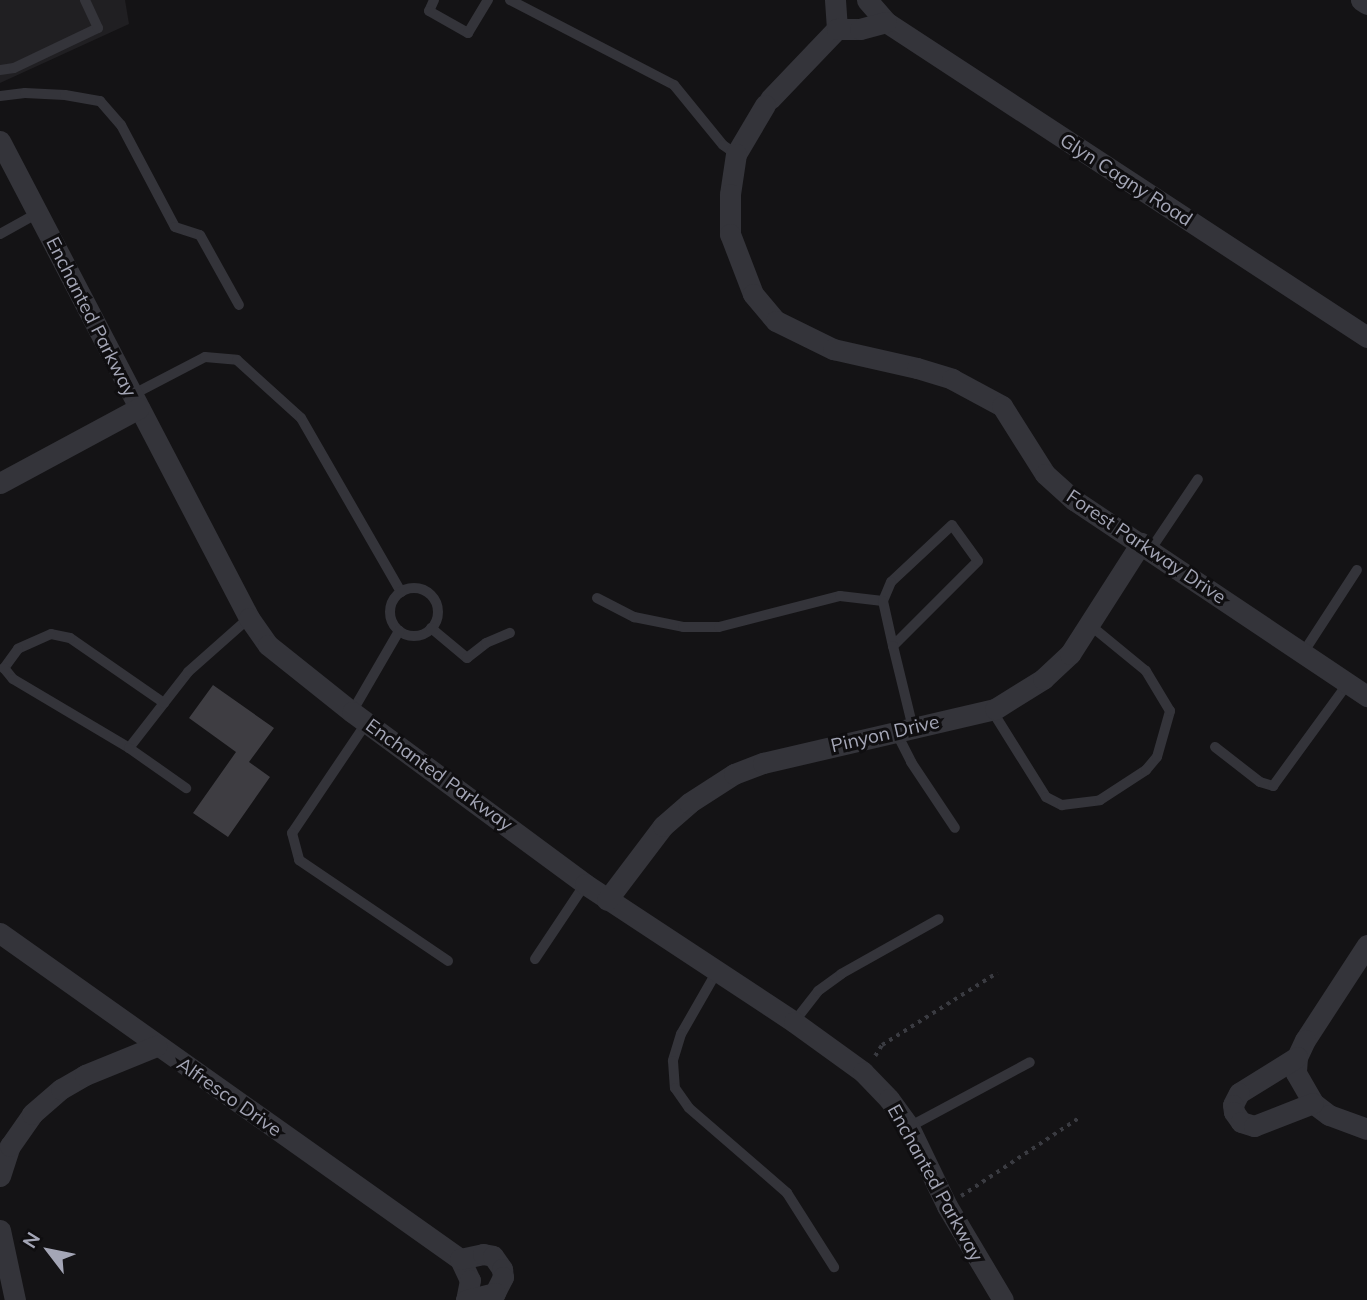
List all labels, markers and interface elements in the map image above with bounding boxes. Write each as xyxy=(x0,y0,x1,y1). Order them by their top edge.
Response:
street label: Glyn Cagny Road xyxy=(1056,129,1196,231)
street label: Enchanted Parkway xyxy=(41,233,141,401)
street label: Forest Parkway Drive xyxy=(1062,485,1230,609)
street label: Pinyon Drive xyxy=(828,710,942,758)
street label: Enchanted Parkway xyxy=(361,714,517,836)
street label: Alfresco Drive xyxy=(172,1053,286,1141)
street label: Enchanted Parkway xyxy=(882,1100,988,1266)
north arrow xyxy=(14,1216,84,1286)
text: N xyxy=(17,1227,45,1252)

